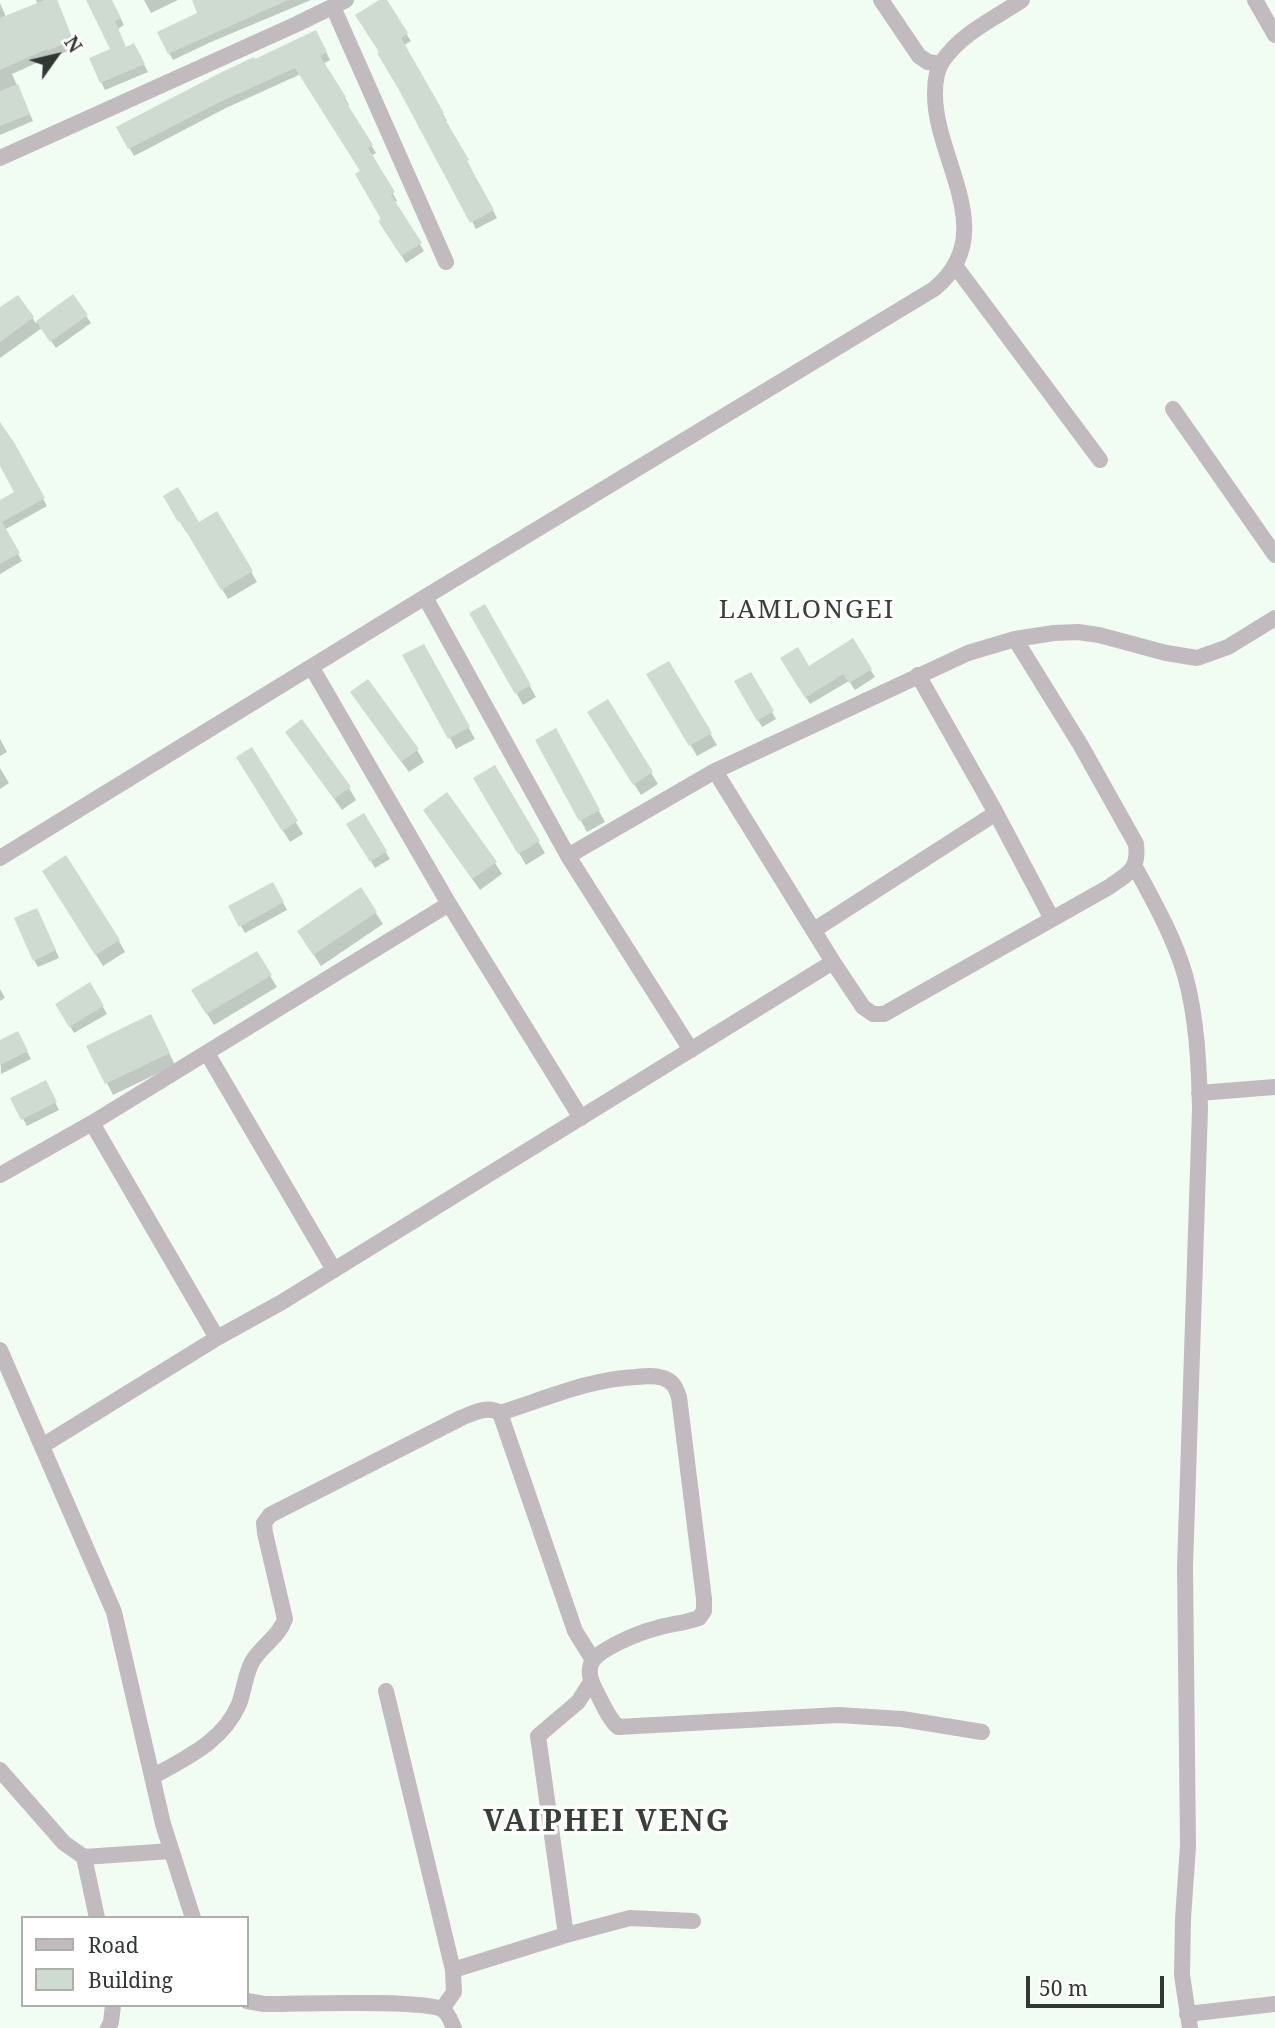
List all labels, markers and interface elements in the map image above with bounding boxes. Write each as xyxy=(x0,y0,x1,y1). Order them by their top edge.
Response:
north arrow xyxy=(21,21,91,91)
text: N xyxy=(58,31,88,58)
district label: LAMLONGEI xyxy=(720,595,894,627)
district label: VAIPHEI VENG xyxy=(485,1804,729,1840)
legend xyxy=(21,1916,248,2007)
text: Road xyxy=(88,1931,139,1959)
scale bar xyxy=(1030,1962,1168,2006)
text: Building xyxy=(88,1966,173,1994)
text: 50 m xyxy=(1039,1974,1088,2002)

